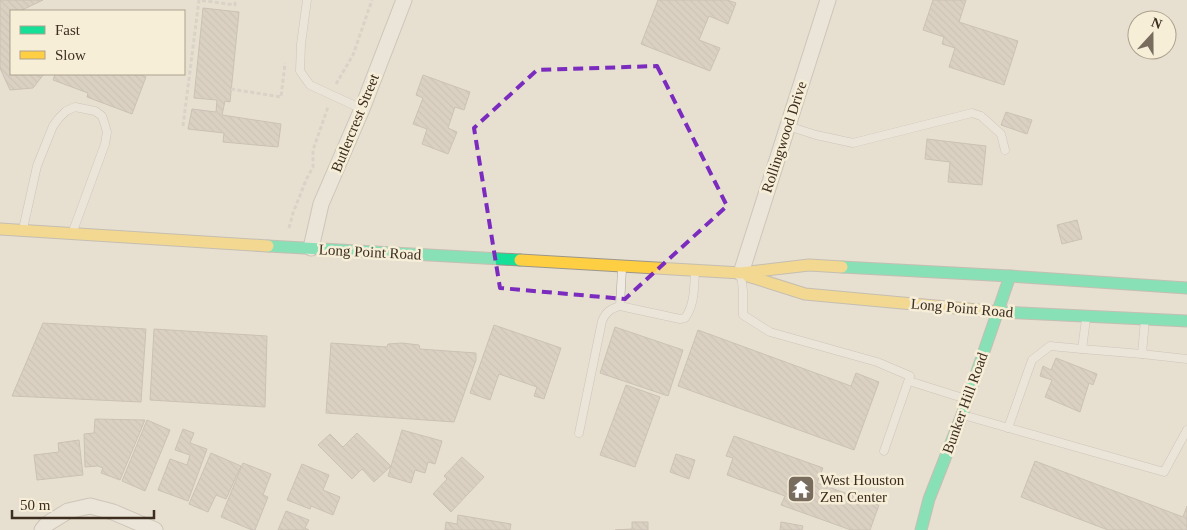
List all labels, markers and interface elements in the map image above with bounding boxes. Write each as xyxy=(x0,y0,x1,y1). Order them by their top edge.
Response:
legend xyxy=(10,10,185,75)
north arrow xyxy=(1127,10,1177,60)
text: N xyxy=(1149,15,1164,32)
text: Fast xyxy=(55,22,81,38)
text: Slow xyxy=(55,47,86,63)
street label: Butlercrest Street xyxy=(328,71,382,174)
street label: Rollingwood Drive xyxy=(758,79,810,195)
street label: Long Point Road xyxy=(318,241,422,263)
street label: Long Point Road xyxy=(910,296,1014,320)
street label: Bunker Hill Road xyxy=(939,350,991,456)
place label: West Houston Zen Center xyxy=(820,472,905,505)
temple icon: West Houston Zen Center xyxy=(786,474,816,504)
scale bar xyxy=(12,488,155,520)
text: 50 m xyxy=(20,497,51,513)

